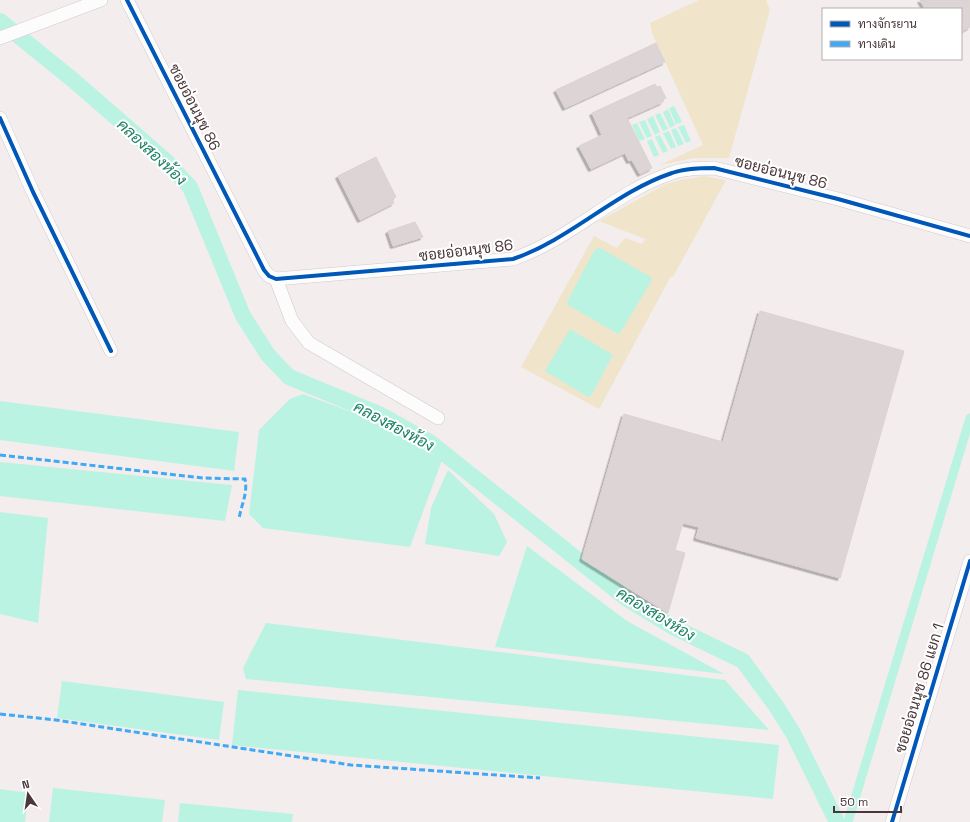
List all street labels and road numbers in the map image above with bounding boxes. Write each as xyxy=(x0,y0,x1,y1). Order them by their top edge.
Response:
street label: ซอยอ่อนนุช 86 xyxy=(163,60,225,154)
street label: ซอยอ่อนนุช 86 xyxy=(732,151,829,195)
street label: ซอยอ่อนนุช 86 xyxy=(418,235,514,267)
street label: ซอยอ่อนนุช 86 แยก 1 xyxy=(890,621,950,756)

